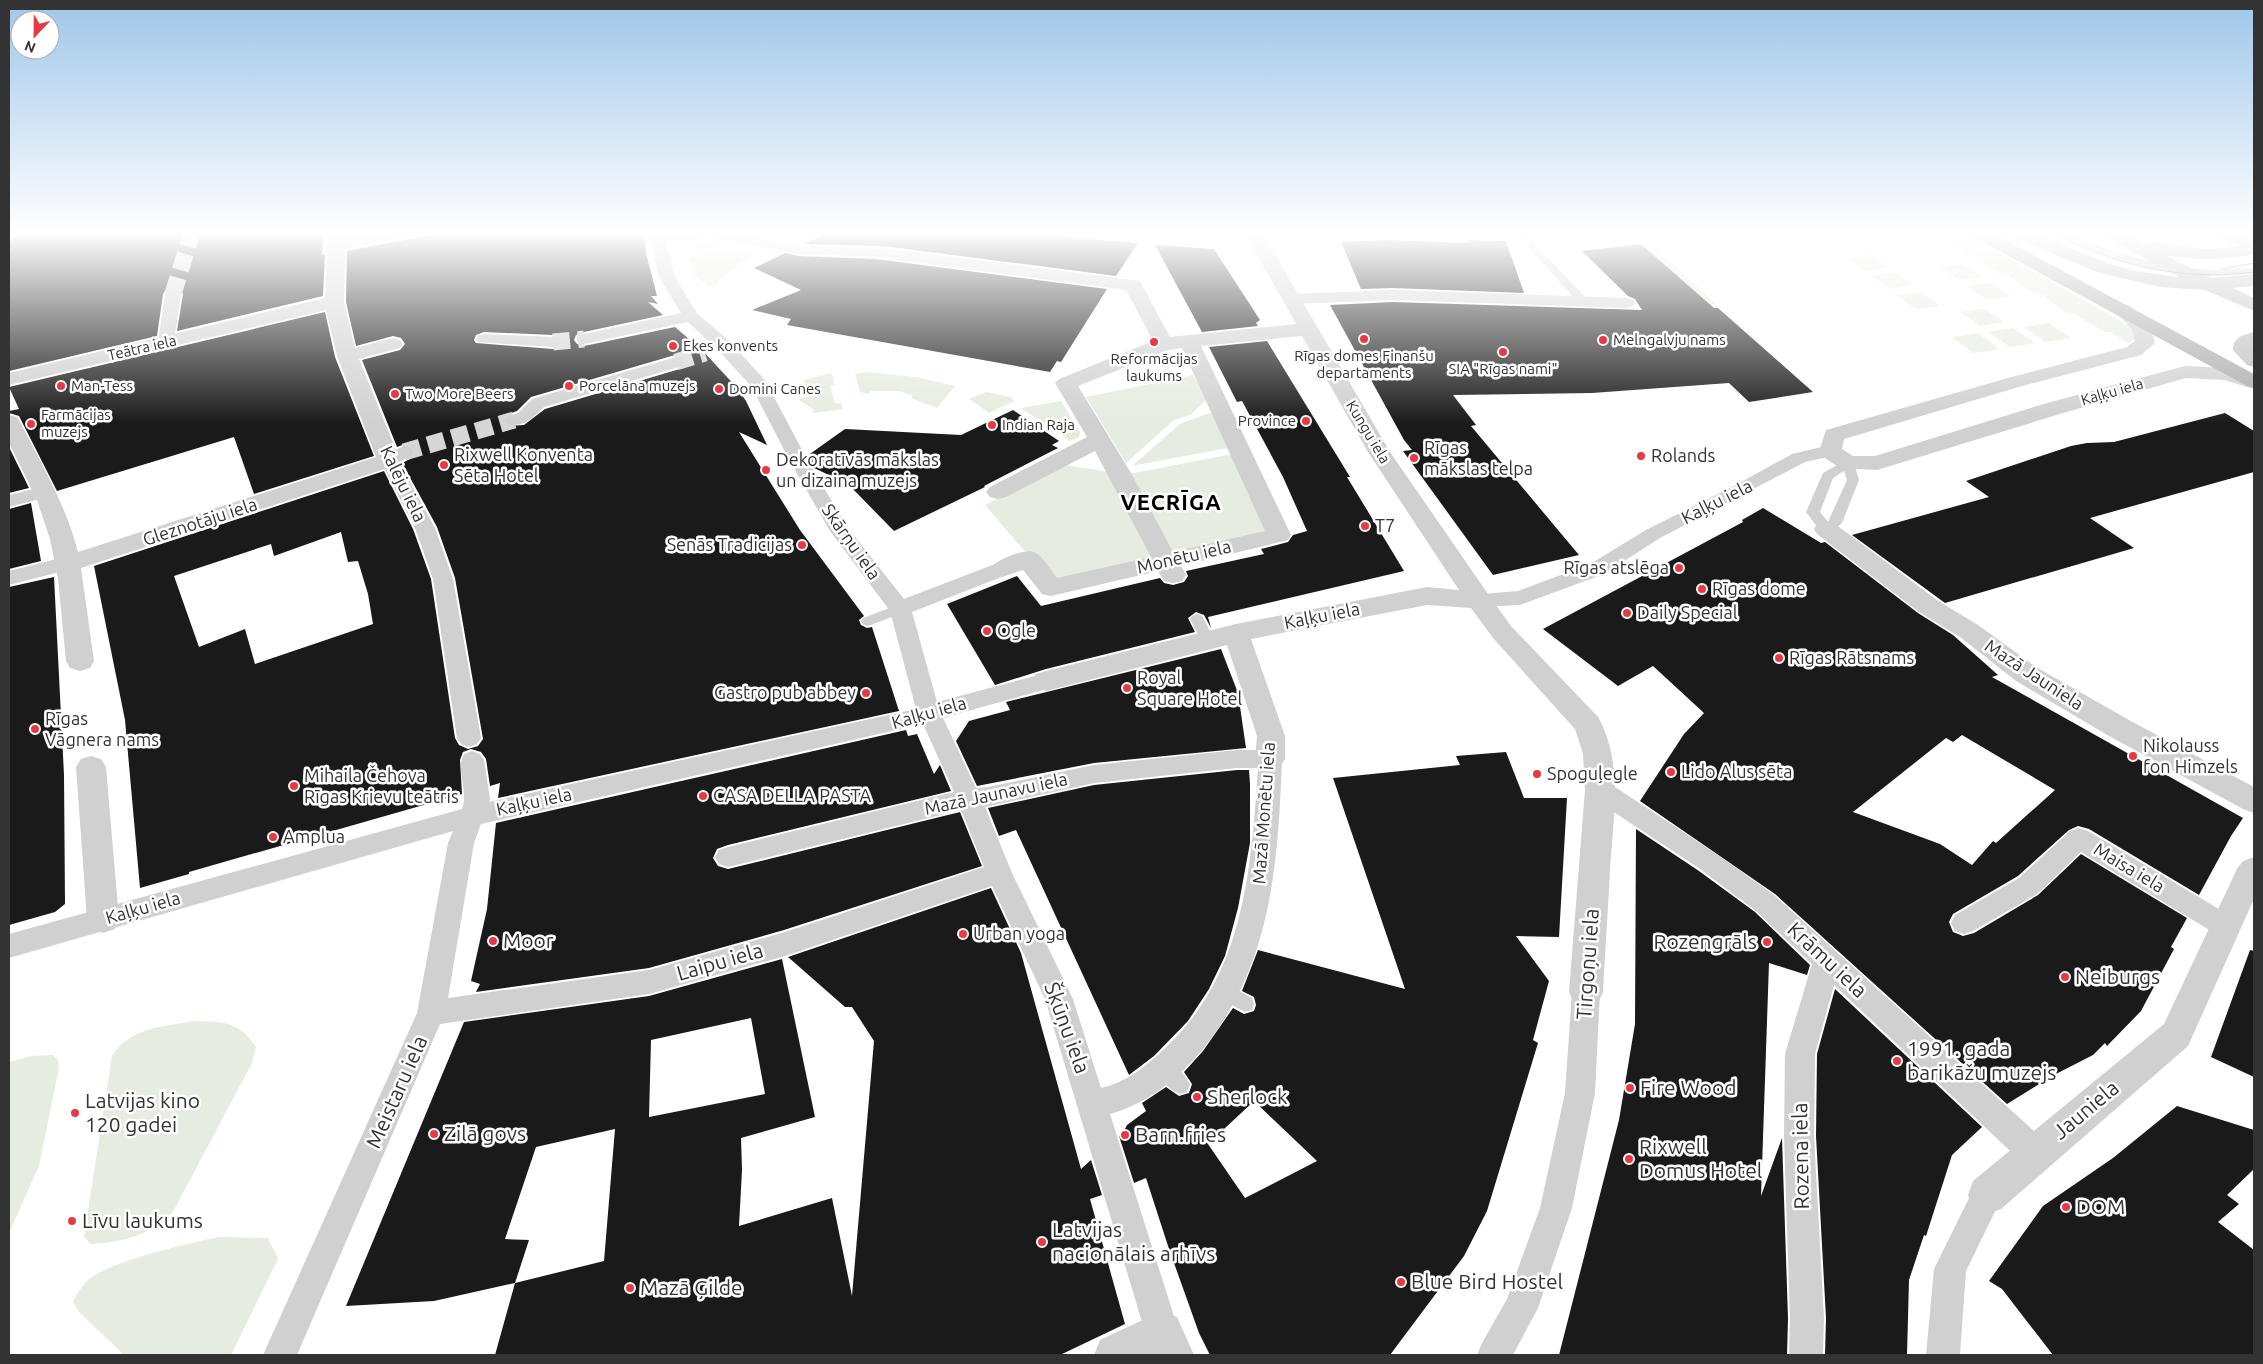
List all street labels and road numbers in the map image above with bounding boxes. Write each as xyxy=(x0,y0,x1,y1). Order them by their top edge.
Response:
street label: Teātra iela xyxy=(106,331,178,364)
street label: Kaļķu iela xyxy=(2079,375,2145,408)
street label: Kungu iela xyxy=(1343,397,1394,466)
street label: Kalēju iela xyxy=(377,442,431,525)
street label: Kaļķu iela xyxy=(1678,475,1755,527)
street label: Gleznotāju iela xyxy=(140,493,259,549)
street label: Skārņu iela xyxy=(819,500,885,583)
street label: Monētu iela xyxy=(1135,535,1233,577)
street label: Kaļķu iela xyxy=(1282,598,1361,632)
street label: Mazā Jauniela xyxy=(1982,635,2088,713)
street label: Kaļķu iela xyxy=(889,692,968,732)
street label: Mazā Monētu iela xyxy=(1248,741,1278,885)
street label: Mazā Jaunavu iela xyxy=(922,768,1069,818)
street label: Kaļķu iela xyxy=(494,783,573,819)
street label: Maisa iela xyxy=(2091,838,2168,896)
street label: Kaļķu iela xyxy=(103,887,182,927)
street label: Tirgoņu iela xyxy=(1571,908,1603,1020)
street label: Krāmu iela xyxy=(1783,917,1872,1002)
street label: Laipu iela xyxy=(674,937,766,985)
street label: Šķūņu iela xyxy=(1040,979,1096,1077)
street label: Meistaru iela xyxy=(361,1032,432,1152)
street label: Jauniela xyxy=(2048,1075,2123,1144)
street label: Rozena iela xyxy=(1787,1102,1813,1210)

